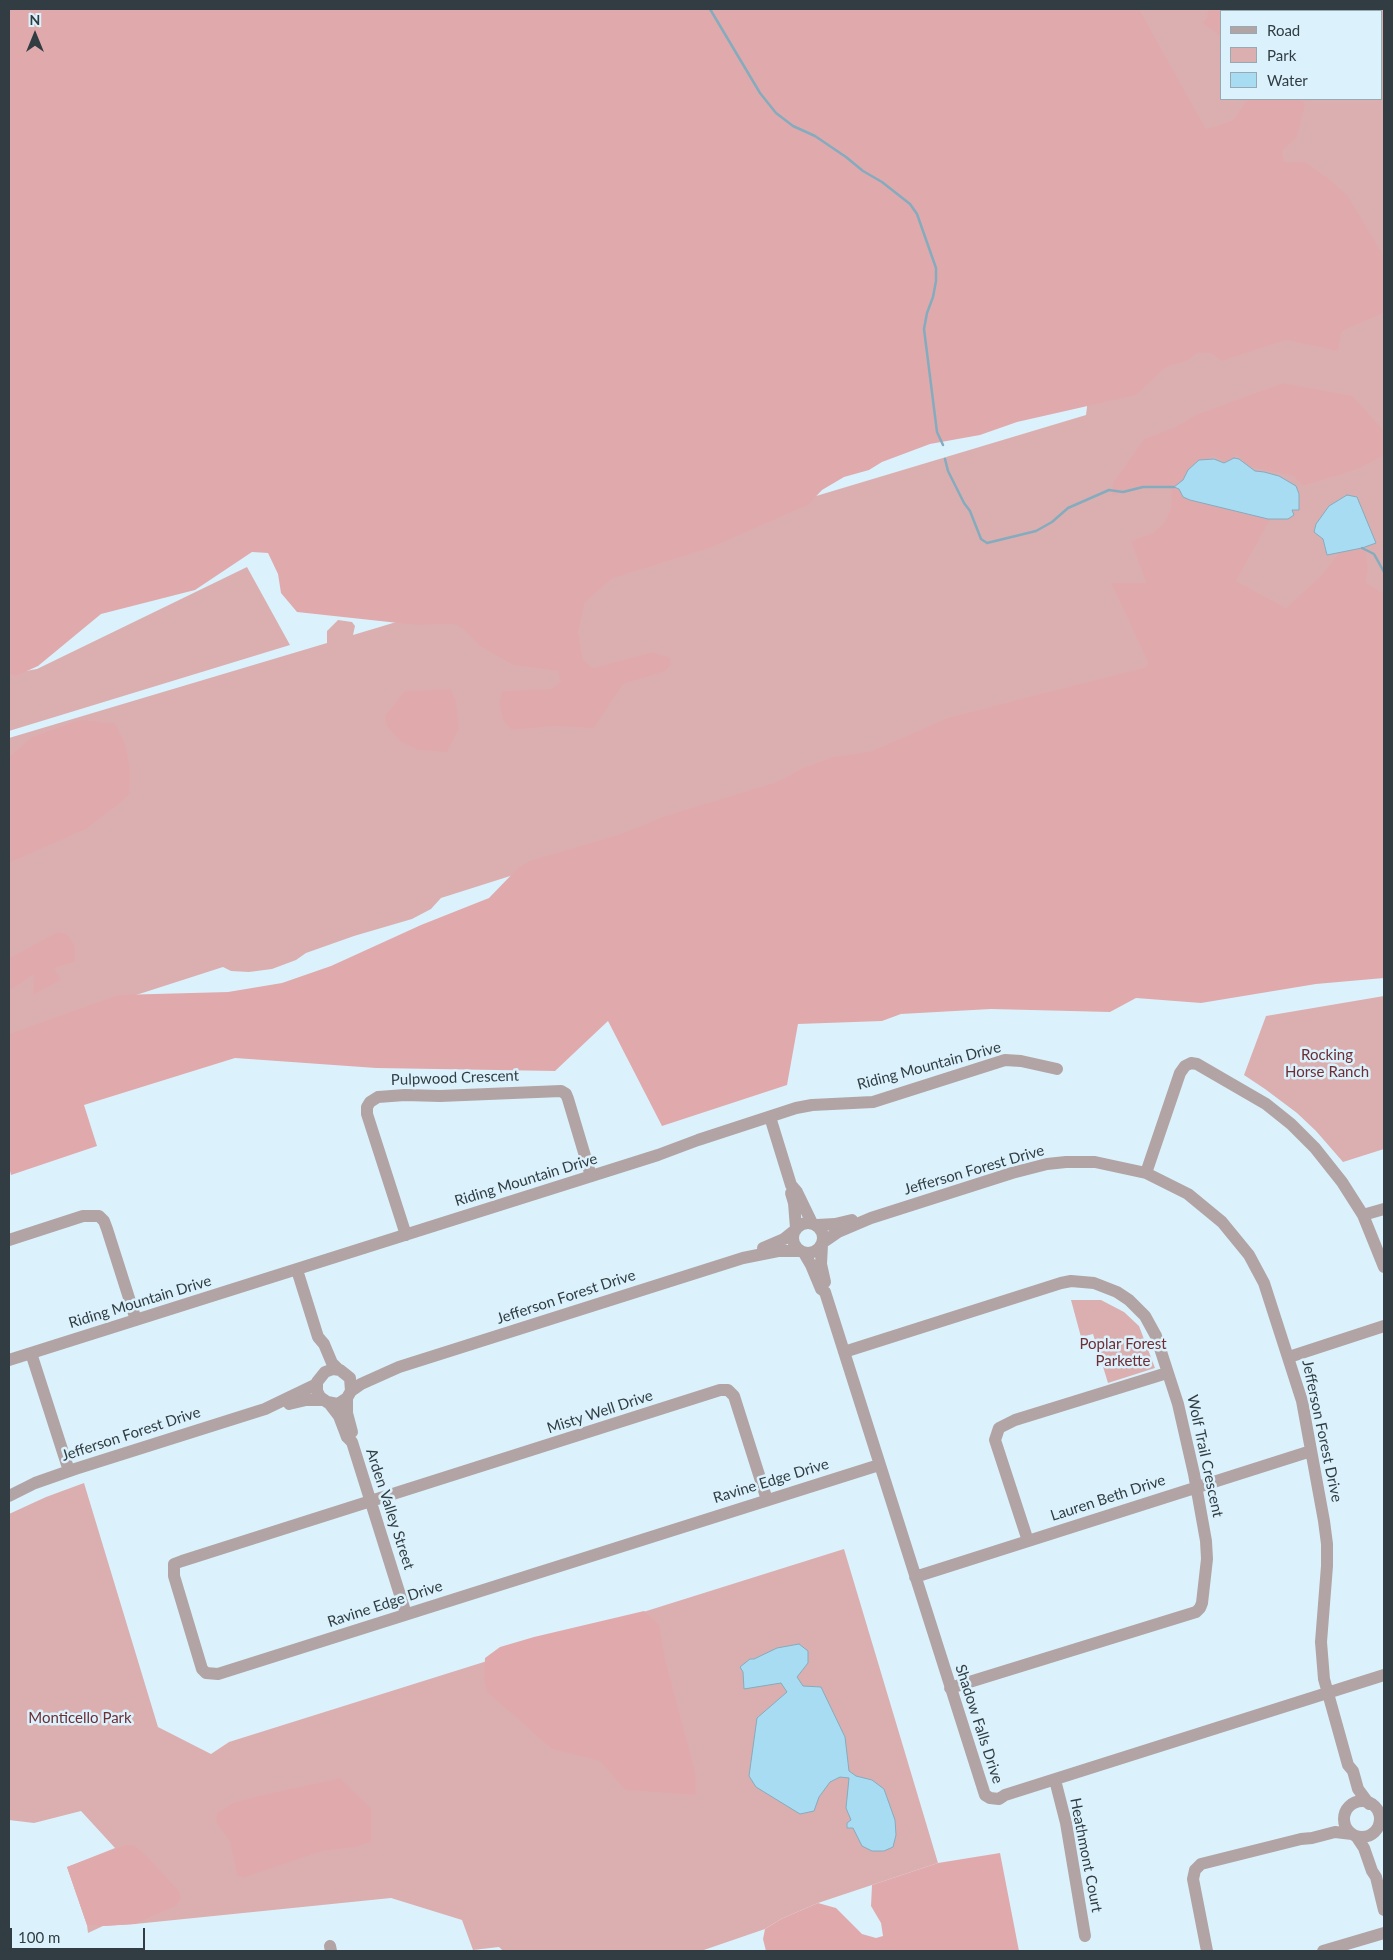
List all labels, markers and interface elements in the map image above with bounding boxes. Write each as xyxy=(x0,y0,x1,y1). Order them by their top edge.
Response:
north arrow xyxy=(10,10,60,60)
legend xyxy=(1220,10,1383,100)
text: N xyxy=(30,11,40,28)
text: Road xyxy=(1267,21,1300,39)
text: Park xyxy=(1267,46,1296,64)
text: Water xyxy=(1267,71,1308,89)
street label: Riding Mountain Drive xyxy=(855,1038,1003,1094)
park label: Rocking Horse Ranch xyxy=(1285,1046,1369,1081)
street label: Pulpwood Crescent xyxy=(391,1067,519,1089)
street label: Jefferson Forest Drive xyxy=(902,1141,1046,1199)
street label: Riding Mountain Drive xyxy=(453,1150,599,1210)
street label: Jefferson Forest Drive xyxy=(494,1266,638,1328)
street label: Riding Mountain Drive xyxy=(67,1272,213,1332)
park label: Poplar Forest Parkette xyxy=(1079,1335,1167,1370)
street label: Jefferson Forest Drive xyxy=(1298,1358,1346,1504)
street label: Misty Well Drive xyxy=(545,1386,655,1438)
street label: Wolf Trail Crescent xyxy=(1183,1393,1227,1519)
street label: Jefferson Forest Drive xyxy=(59,1403,203,1465)
street label: Arden Valley Street xyxy=(362,1446,418,1572)
street label: Ravine Edge Drive xyxy=(711,1455,831,1507)
street label: Lauren Beth Drive xyxy=(1048,1471,1168,1525)
street label: Ravine Edge Drive xyxy=(325,1577,445,1631)
street label: Shadow Falls Drive xyxy=(951,1662,1007,1786)
park label: Monticello Park xyxy=(28,1709,132,1727)
street label: Heathmont Court xyxy=(1066,1796,1106,1914)
scale bar xyxy=(12,1918,148,1950)
text: 100 m xyxy=(18,1928,60,1946)

